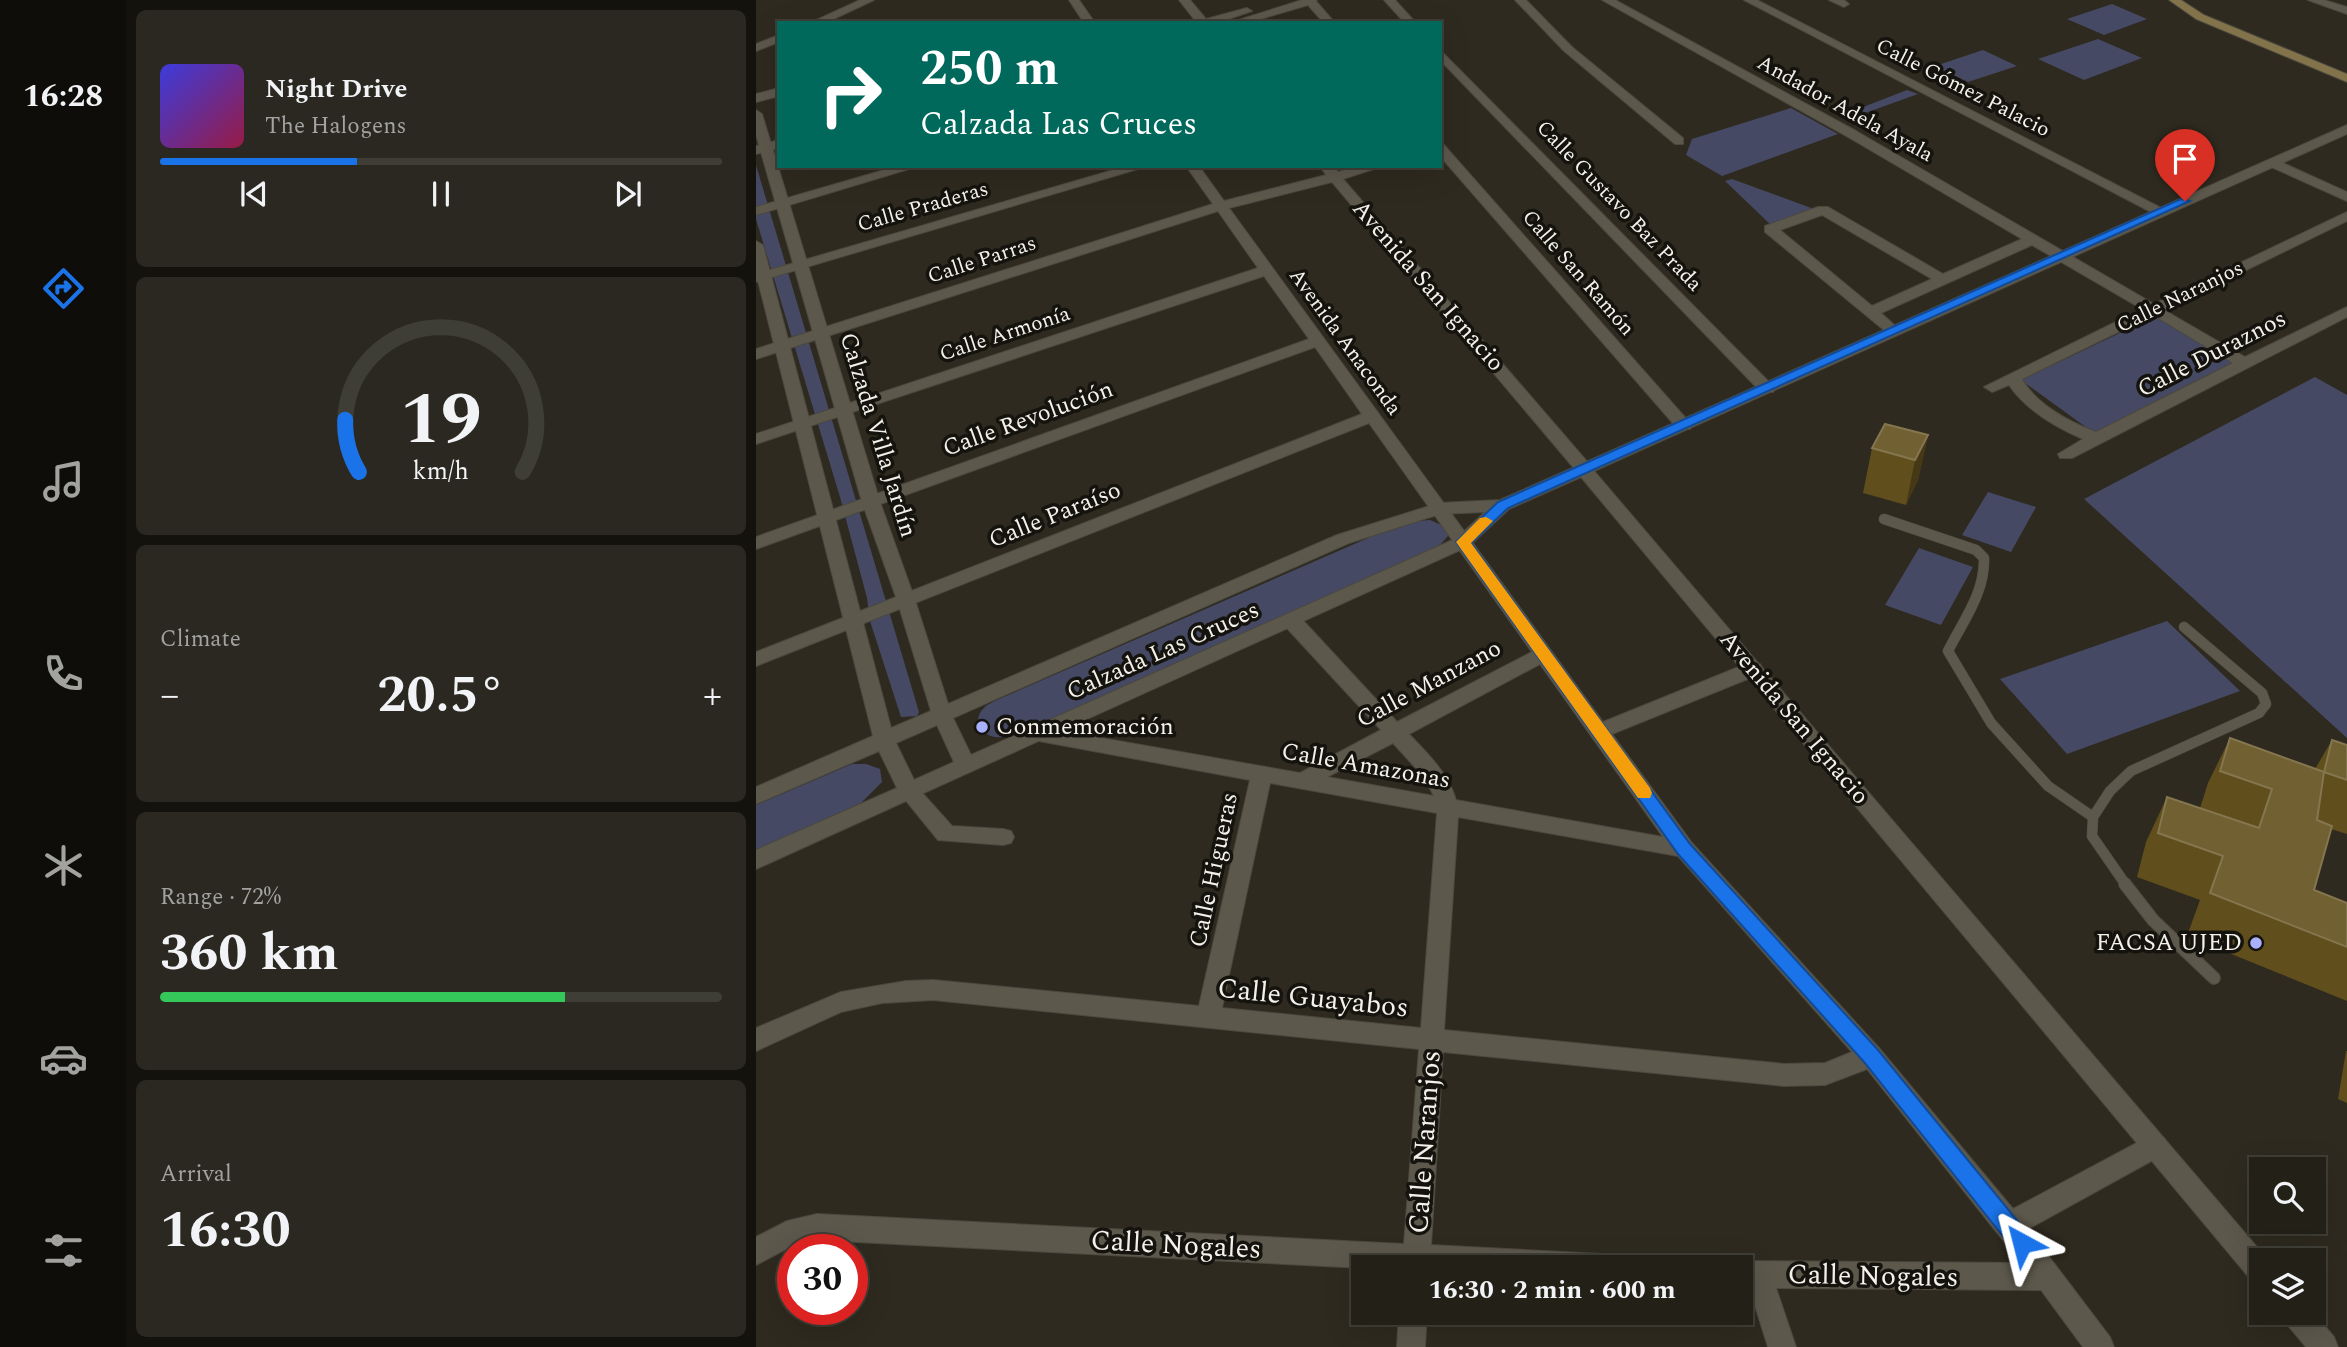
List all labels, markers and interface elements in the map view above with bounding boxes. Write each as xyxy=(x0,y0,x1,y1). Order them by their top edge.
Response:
street label: Calle Gómez Palacio xyxy=(1870,30,2056,146)
text: 250 m xyxy=(920,32,1059,107)
street label: Andador Adela Ayala xyxy=(1751,47,1940,171)
icon: right xyxy=(805,49,896,140)
text: Night Drive xyxy=(265,69,407,109)
text: 16:28 xyxy=(23,72,103,121)
text: Calzada Las Cruces xyxy=(920,100,1197,149)
text: The Halogens xyxy=(265,109,407,144)
street label: Calle Gustavo Baz Prada xyxy=(1528,113,1710,299)
pin xyxy=(2155,129,2215,201)
icon: arrive xyxy=(2166,140,2204,178)
street label: Calle Praderas xyxy=(854,173,992,241)
icon: previous xyxy=(235,175,273,213)
icon: pause xyxy=(422,175,460,213)
icon: next xyxy=(609,175,647,213)
street label: Avenida San Ignacio xyxy=(1343,192,1513,380)
street label: Calle San Ramón xyxy=(1514,203,1642,343)
street label: Calle Parras xyxy=(923,227,1041,293)
street label: Calle Naranjos xyxy=(2111,252,2249,342)
street label: Avenida Anaconda xyxy=(1281,262,1410,423)
icon: directions xyxy=(39,264,88,313)
street label: Calle Armonía xyxy=(936,298,1075,370)
street label: Calle Duraznos xyxy=(2131,301,2293,407)
street label: Calzada Villa Jardín xyxy=(830,328,926,542)
text: 19 xyxy=(400,366,482,477)
street label: Calle Revolución xyxy=(938,371,1118,467)
text: km/h xyxy=(413,453,469,491)
icon: music xyxy=(39,457,88,506)
street label: Calle Paraíso xyxy=(983,472,1127,558)
street label: Calzada Las Cruces xyxy=(1061,592,1265,710)
text: Climate xyxy=(160,622,241,657)
street label: Avenida San Ignacio xyxy=(1710,623,1878,813)
street label: Calle Manzano xyxy=(1350,631,1508,737)
icon: phone xyxy=(39,649,88,698)
text: 20.5° xyxy=(377,656,505,735)
text: − xyxy=(160,667,179,725)
text: + xyxy=(703,667,722,725)
place label: Conmemoración xyxy=(996,709,1174,745)
marker: Conmemoración xyxy=(974,719,990,735)
street label: Calle Amazonas xyxy=(1279,733,1453,799)
street label: Calle Higueras xyxy=(1180,789,1248,951)
icon: climate xyxy=(39,841,88,890)
text: Range · 72% xyxy=(160,880,281,915)
text: 360 km xyxy=(160,914,339,993)
place label: FACSA UJED xyxy=(2096,925,2242,961)
marker: FACSA UJED xyxy=(2248,935,2264,951)
street label: Calle Guayabos xyxy=(1215,967,1411,1029)
icon: car xyxy=(39,1034,88,1083)
street label: Calle Naranjos xyxy=(1397,1049,1453,1235)
text: Arrival xyxy=(160,1157,232,1192)
map controls xyxy=(2249,1157,2326,1325)
button: search xyxy=(2249,1157,2326,1234)
text: 16:30 xyxy=(160,1191,291,1270)
position arrow xyxy=(1985,1206,2059,1280)
street label: Calle Nogales xyxy=(1090,1219,1262,1271)
icon: filters xyxy=(39,1226,88,1275)
speed limit sign: 30 xyxy=(777,1234,868,1325)
button: layers xyxy=(2249,1248,2326,1325)
street label: Calle Nogales xyxy=(1787,1253,1959,1299)
text: 16:30 · 2 min · 600 m xyxy=(1428,1270,1676,1310)

